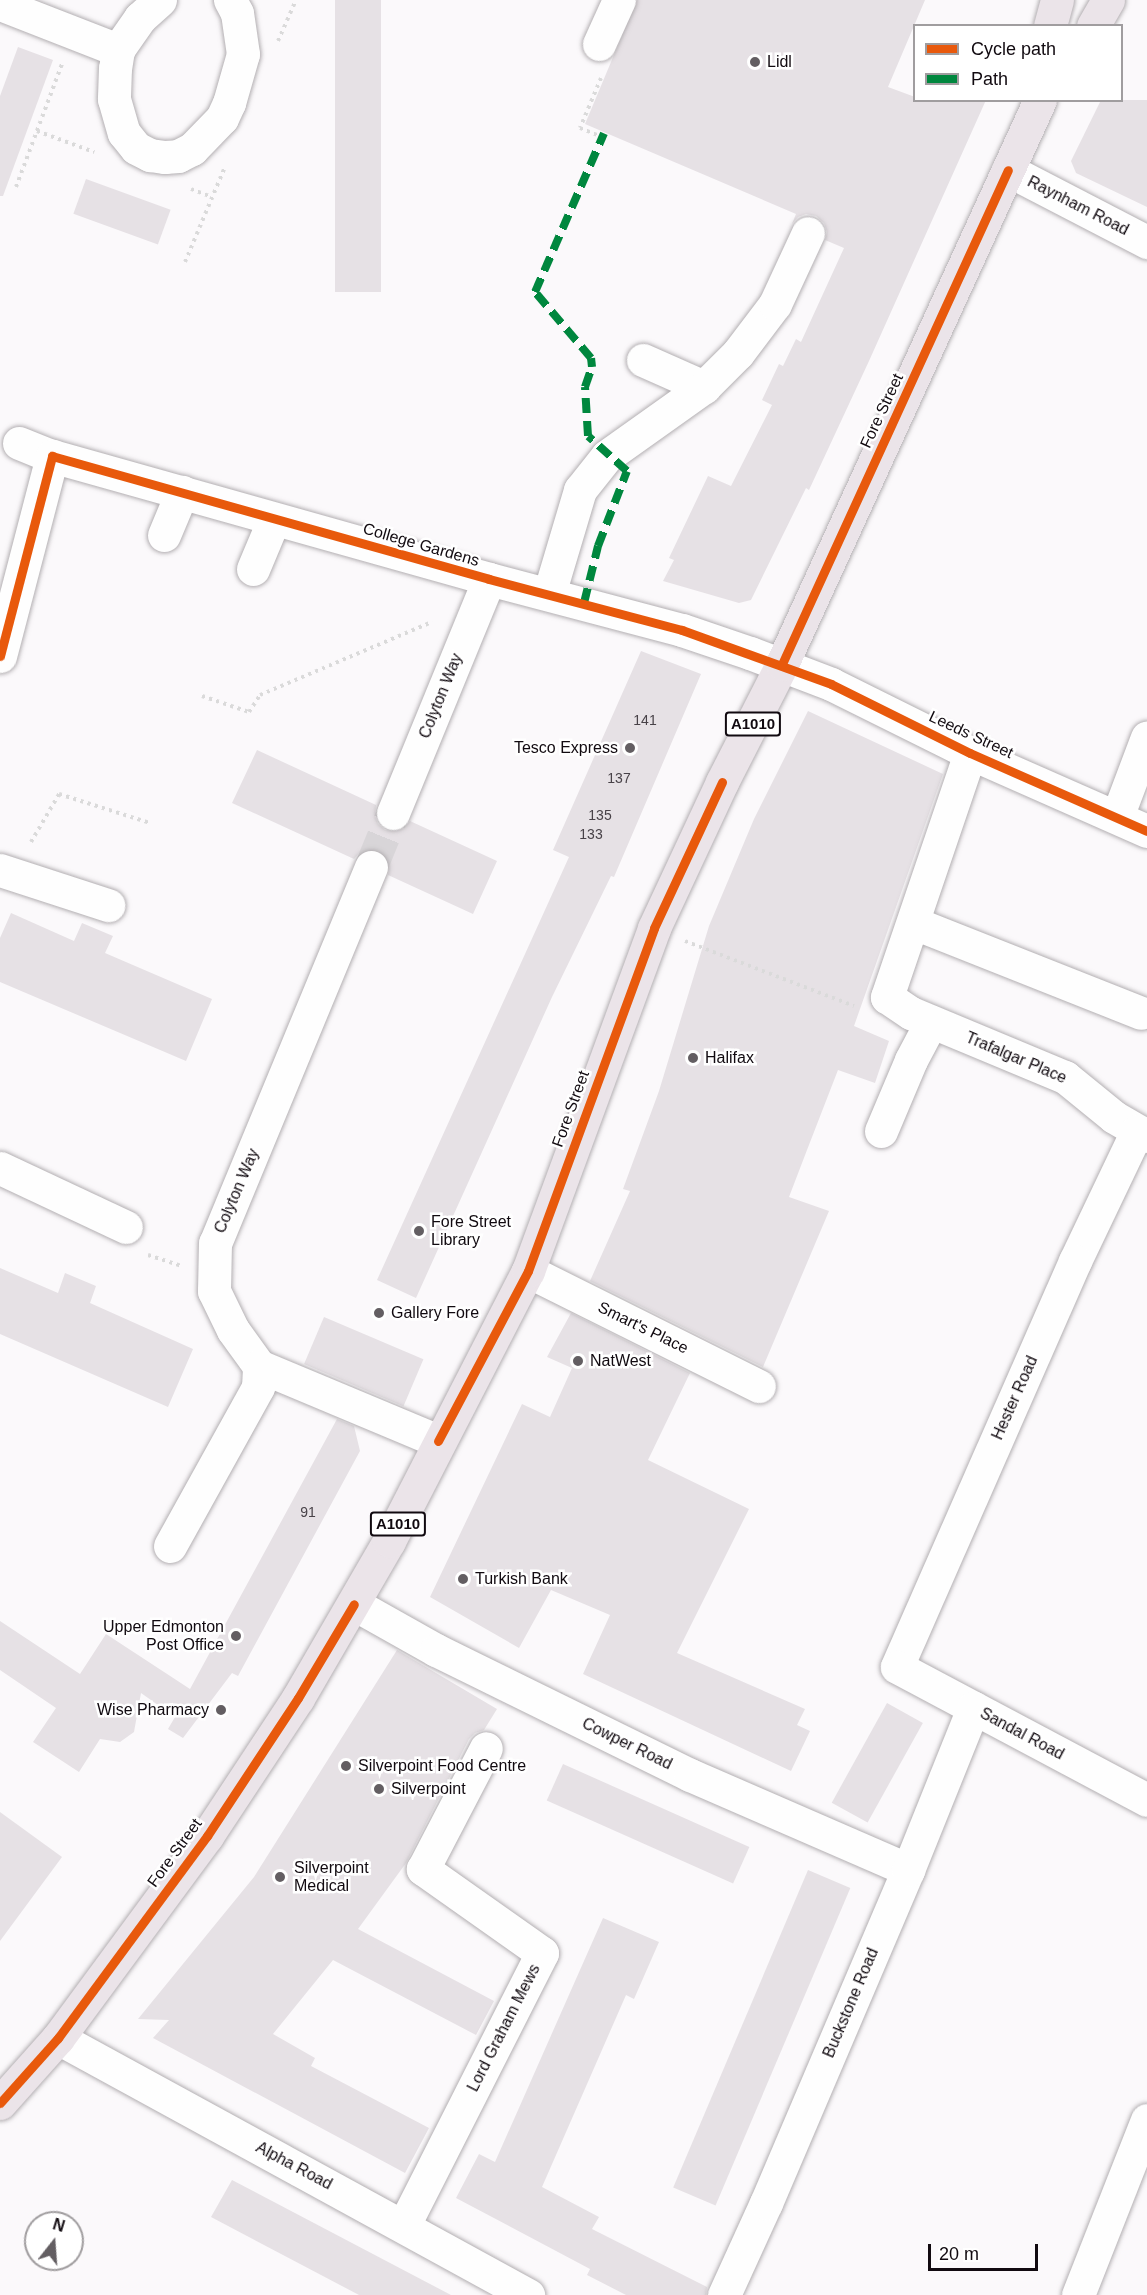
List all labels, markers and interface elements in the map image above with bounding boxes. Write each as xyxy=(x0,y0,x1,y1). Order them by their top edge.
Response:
legend xyxy=(913,24,1123,102)
text: Cycle path xyxy=(971,39,1056,59)
place label: Lidl xyxy=(767,52,792,72)
marker: Lidl xyxy=(748,55,762,69)
text: Path xyxy=(971,69,1008,89)
street label: Raynham Road xyxy=(1024,172,1132,240)
street label: Fore Street xyxy=(856,371,908,451)
street label: College Gardens xyxy=(361,519,481,571)
street label: Colyton Way xyxy=(415,651,467,741)
street label: Leeds Street xyxy=(926,707,1016,763)
house number: 141 xyxy=(633,712,657,728)
road number: A1010 xyxy=(724,712,782,736)
place label: Tesco Express xyxy=(514,738,618,758)
marker: Tesco Express xyxy=(623,741,637,755)
house number: 137 xyxy=(607,770,631,786)
house number: 135 xyxy=(588,807,612,823)
house number: 133 xyxy=(579,826,603,842)
street label: Trafalgar Place xyxy=(963,1028,1069,1088)
place label: Halifax xyxy=(705,1048,754,1068)
marker: Halifax xyxy=(686,1051,700,1065)
street label: Fore Street xyxy=(548,1068,594,1150)
street label: Colyton Way xyxy=(211,1146,263,1236)
place label: Fore Street Library xyxy=(431,1212,511,1250)
marker: Fore Street Library xyxy=(412,1224,426,1238)
street label: Smart's Place xyxy=(595,1298,691,1358)
place label: Gallery Fore xyxy=(391,1303,479,1323)
marker: Gallery Fore xyxy=(372,1306,386,1320)
place label: NatWest xyxy=(590,1351,651,1371)
street label: Hester Road xyxy=(988,1353,1042,1443)
marker: NatWest xyxy=(571,1354,585,1368)
house number: 91 xyxy=(300,1504,316,1520)
road number: A1010 xyxy=(370,1512,426,1536)
place label: Turkish Bank xyxy=(475,1569,568,1589)
marker: Turkish Bank xyxy=(456,1572,470,1586)
place label: Upper Edmonton Post Office xyxy=(103,1617,224,1655)
marker: Upper Edmonton Post Office xyxy=(229,1629,243,1643)
place label: Wise Pharmacy xyxy=(97,1700,209,1720)
marker: Wise Pharmacy xyxy=(214,1703,228,1717)
street label: Sandal Road xyxy=(977,1704,1067,1764)
street label: Cowper Road xyxy=(579,1714,675,1774)
place label: Silverpoint Food Centre xyxy=(358,1756,526,1776)
marker: Silverpoint Food Centre xyxy=(339,1759,353,1773)
place label: Silverpoint xyxy=(391,1779,466,1799)
marker: Silverpoint xyxy=(372,1782,386,1796)
street label: Fore Street xyxy=(144,1815,206,1891)
place label: Silverpoint Medical xyxy=(294,1858,369,1896)
marker: Silverpoint Medical xyxy=(271,1868,289,1886)
street label: Buckstone Road xyxy=(819,1945,883,2061)
street label: Lord Graham Mews xyxy=(464,1961,544,2095)
street label: Alpha Road xyxy=(253,2138,335,2194)
north arrow xyxy=(24,2211,84,2271)
text: N xyxy=(51,2215,67,2235)
scale bar xyxy=(931,2232,1040,2270)
text: 20 m xyxy=(939,2244,979,2264)

